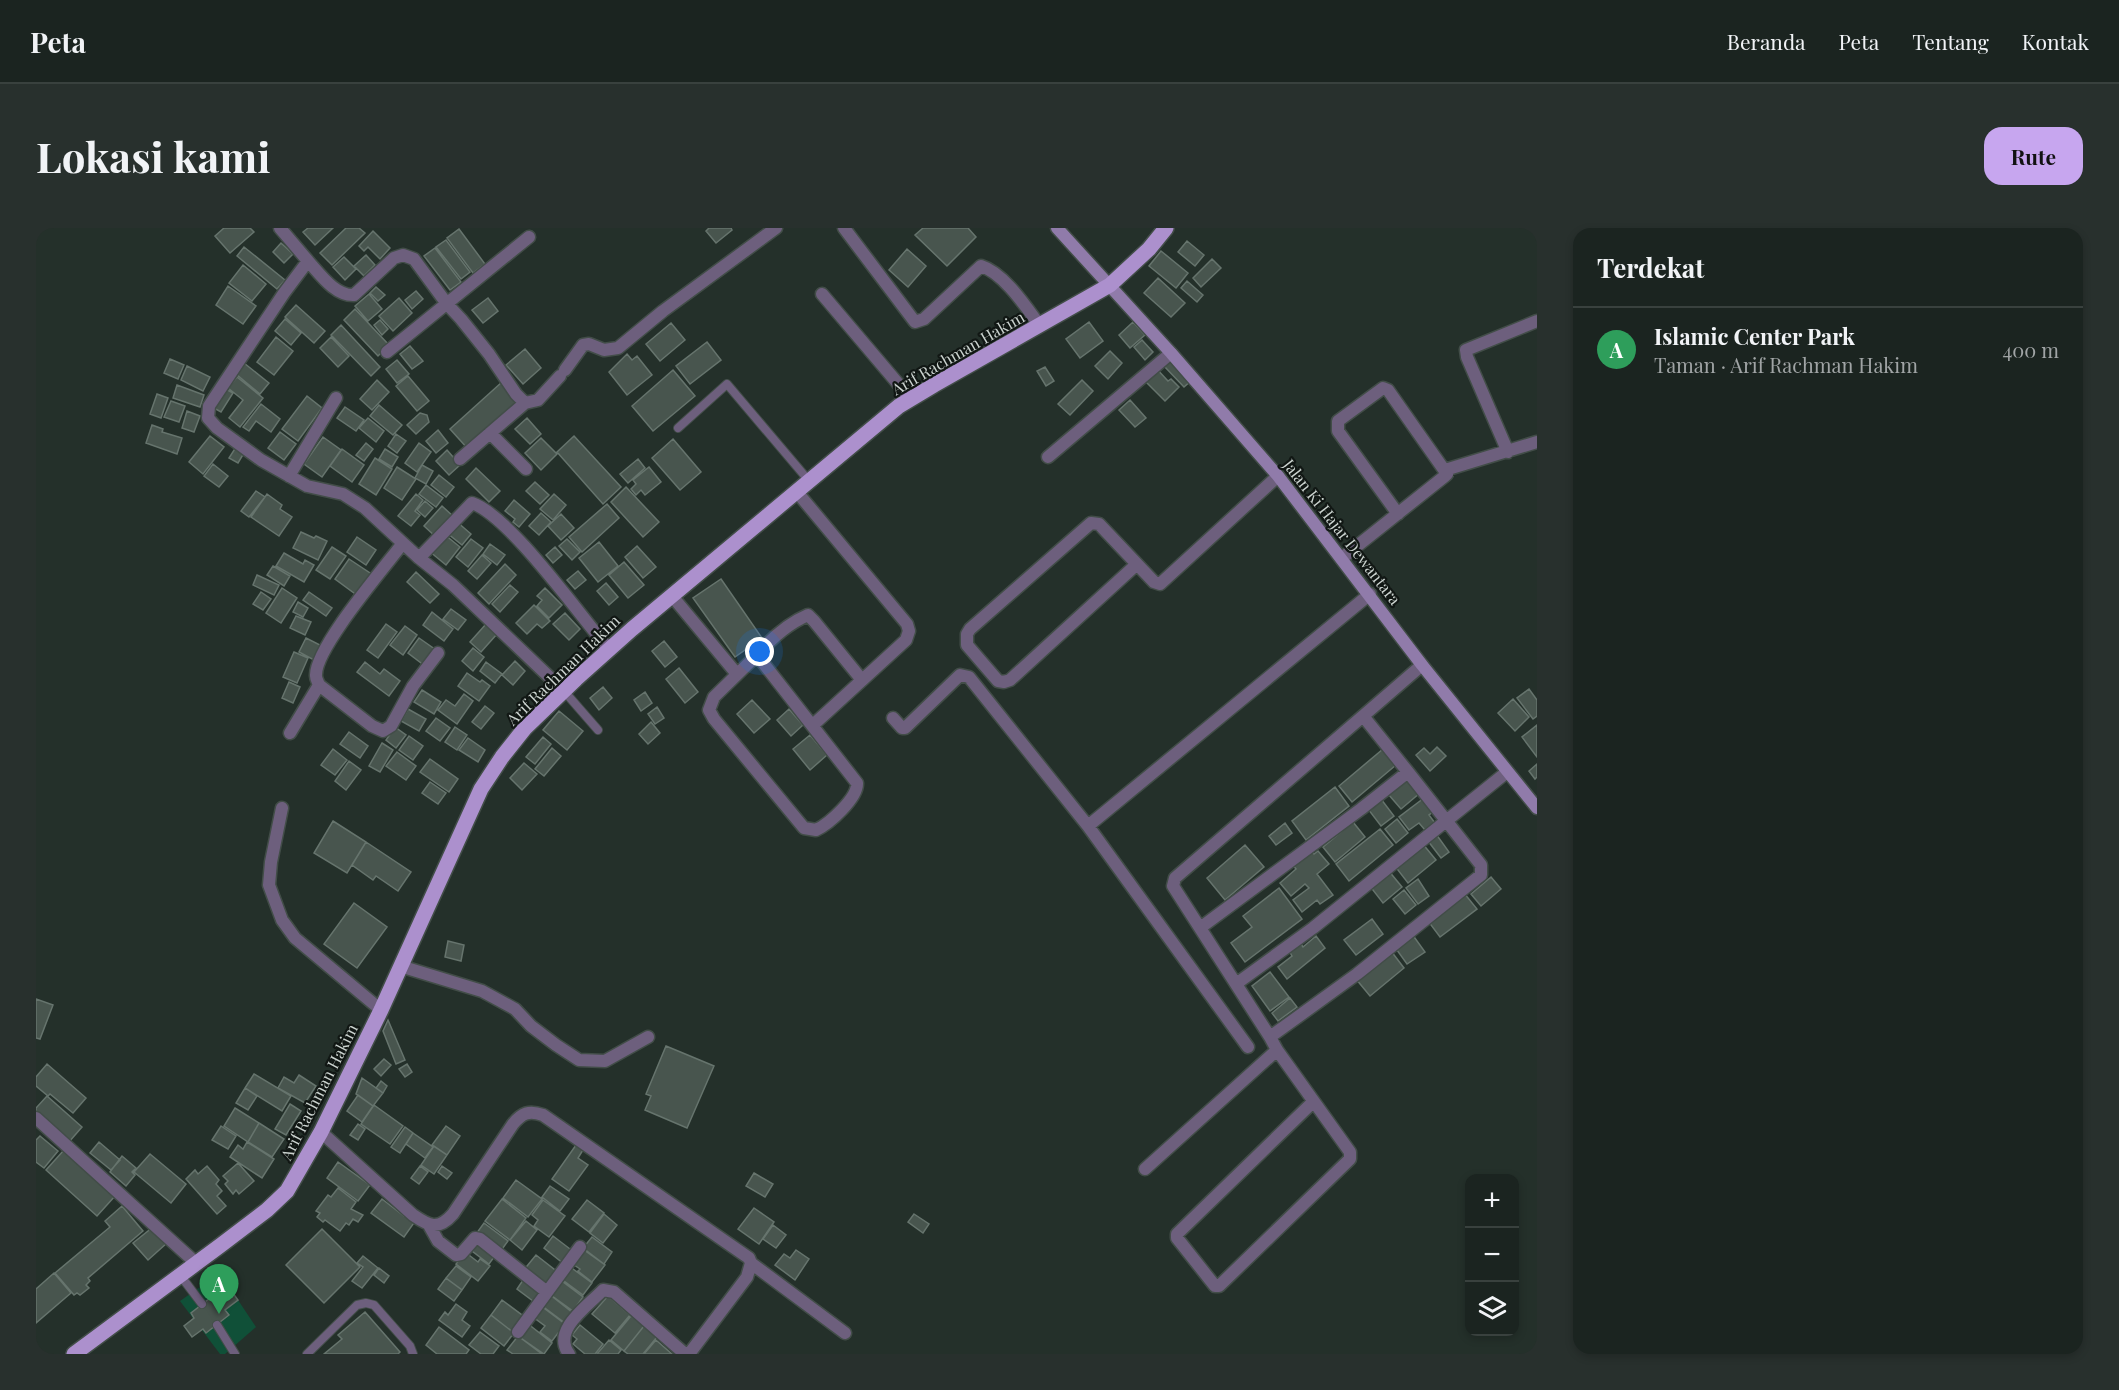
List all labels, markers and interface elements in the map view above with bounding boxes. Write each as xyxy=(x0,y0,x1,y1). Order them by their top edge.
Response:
text: Peta xyxy=(30,23,86,60)
text: Beranda xyxy=(1727,27,1806,55)
text: Peta xyxy=(1839,27,1879,55)
text: Tentang xyxy=(1912,27,1989,55)
text: Kontak xyxy=(2022,27,2089,55)
button: Rute xyxy=(1984,127,2083,185)
text: Lokasi kami xyxy=(36,128,270,184)
text: Terdekat xyxy=(1597,250,1704,285)
street label: Arif Rachman Hakim xyxy=(887,306,1028,400)
text: Islamic Center Park xyxy=(1654,321,1855,351)
text: A xyxy=(1610,336,1623,363)
text: 400 m xyxy=(2002,336,2059,363)
text: Taman · Arif Rachman Hakim xyxy=(1654,351,1918,378)
street label: Jalan Ki Hajar Dewantara xyxy=(1278,454,1406,609)
street label: Arif Rachman Hakim xyxy=(501,610,624,730)
your location xyxy=(745,637,774,666)
street label: Arif Rachman Hakim xyxy=(275,1020,362,1164)
map controls xyxy=(1465,1174,1519,1336)
button: + xyxy=(1465,1174,1519,1228)
button: − xyxy=(1465,1228,1519,1282)
pin: A xyxy=(200,1264,238,1314)
button: layers xyxy=(1465,1282,1519,1336)

